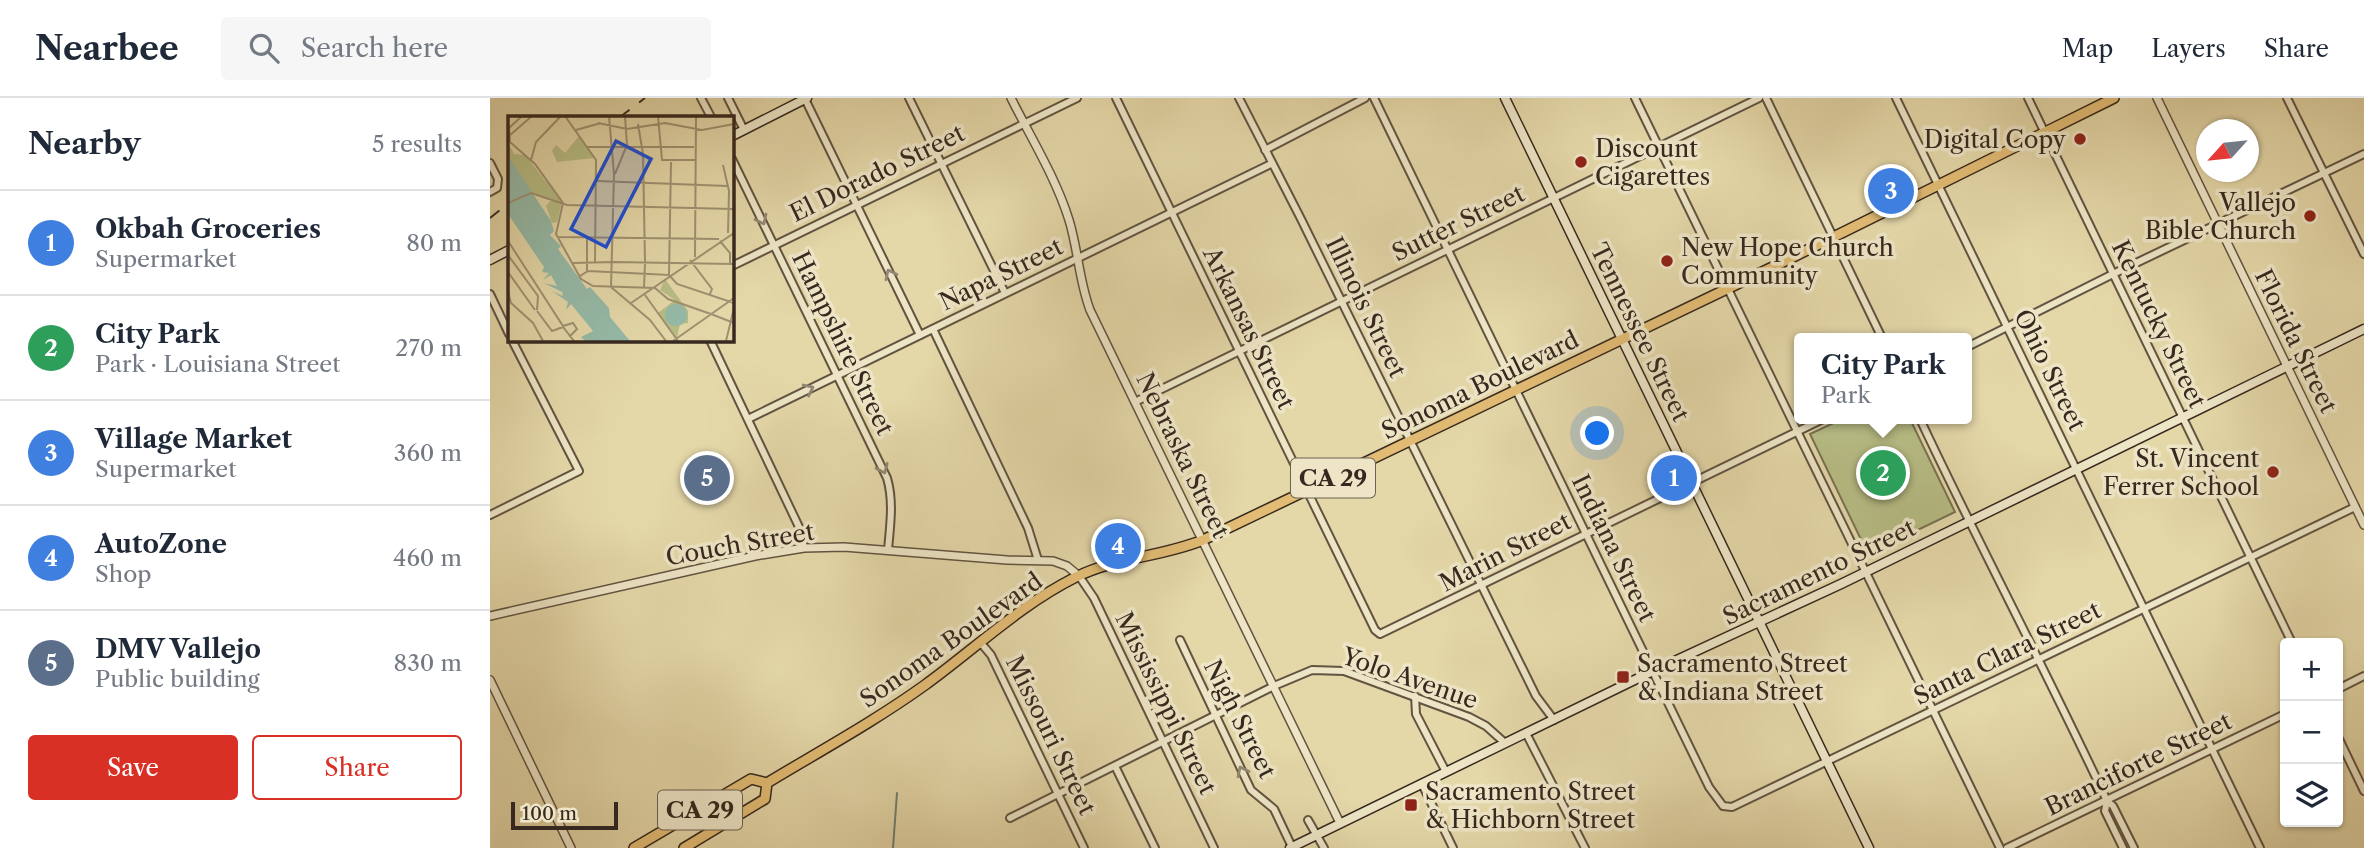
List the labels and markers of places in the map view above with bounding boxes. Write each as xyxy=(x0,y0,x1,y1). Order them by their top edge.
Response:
place label: Digital Copy xyxy=(1924,125,2067,154)
marker: Digital Copy xyxy=(2072,131,2088,147)
place label: Discount Cigarettes xyxy=(1595,134,1710,191)
marker: Discount Cigarettes xyxy=(1573,154,1589,170)
pin: 3 xyxy=(1868,165,1914,217)
place label: Vallejo Bible Church xyxy=(2145,188,2296,245)
marker: Vallejo Bible Church xyxy=(2302,208,2318,224)
place label: New Hope Church Community xyxy=(1681,233,1894,290)
marker: New Hope Church Community xyxy=(1659,253,1675,269)
place label: St. Vincent Ferrer School xyxy=(2103,444,2260,501)
pin: 2 xyxy=(1860,447,1906,499)
pin: 5 xyxy=(684,452,730,504)
pin: 1 xyxy=(1651,452,1697,504)
marker: St. Vincent Ferrer School xyxy=(2265,464,2281,480)
pin: 4 xyxy=(1095,520,1141,572)
place label: Sacramento Street & Indiana Street xyxy=(1637,649,1848,706)
marker: Sacramento Street & Indiana Street xyxy=(1615,669,1631,685)
place label: Sacramento Street & Hichborn Street xyxy=(1425,777,1636,834)
marker: Sacramento Street & Hichborn Street xyxy=(1403,797,1419,813)

